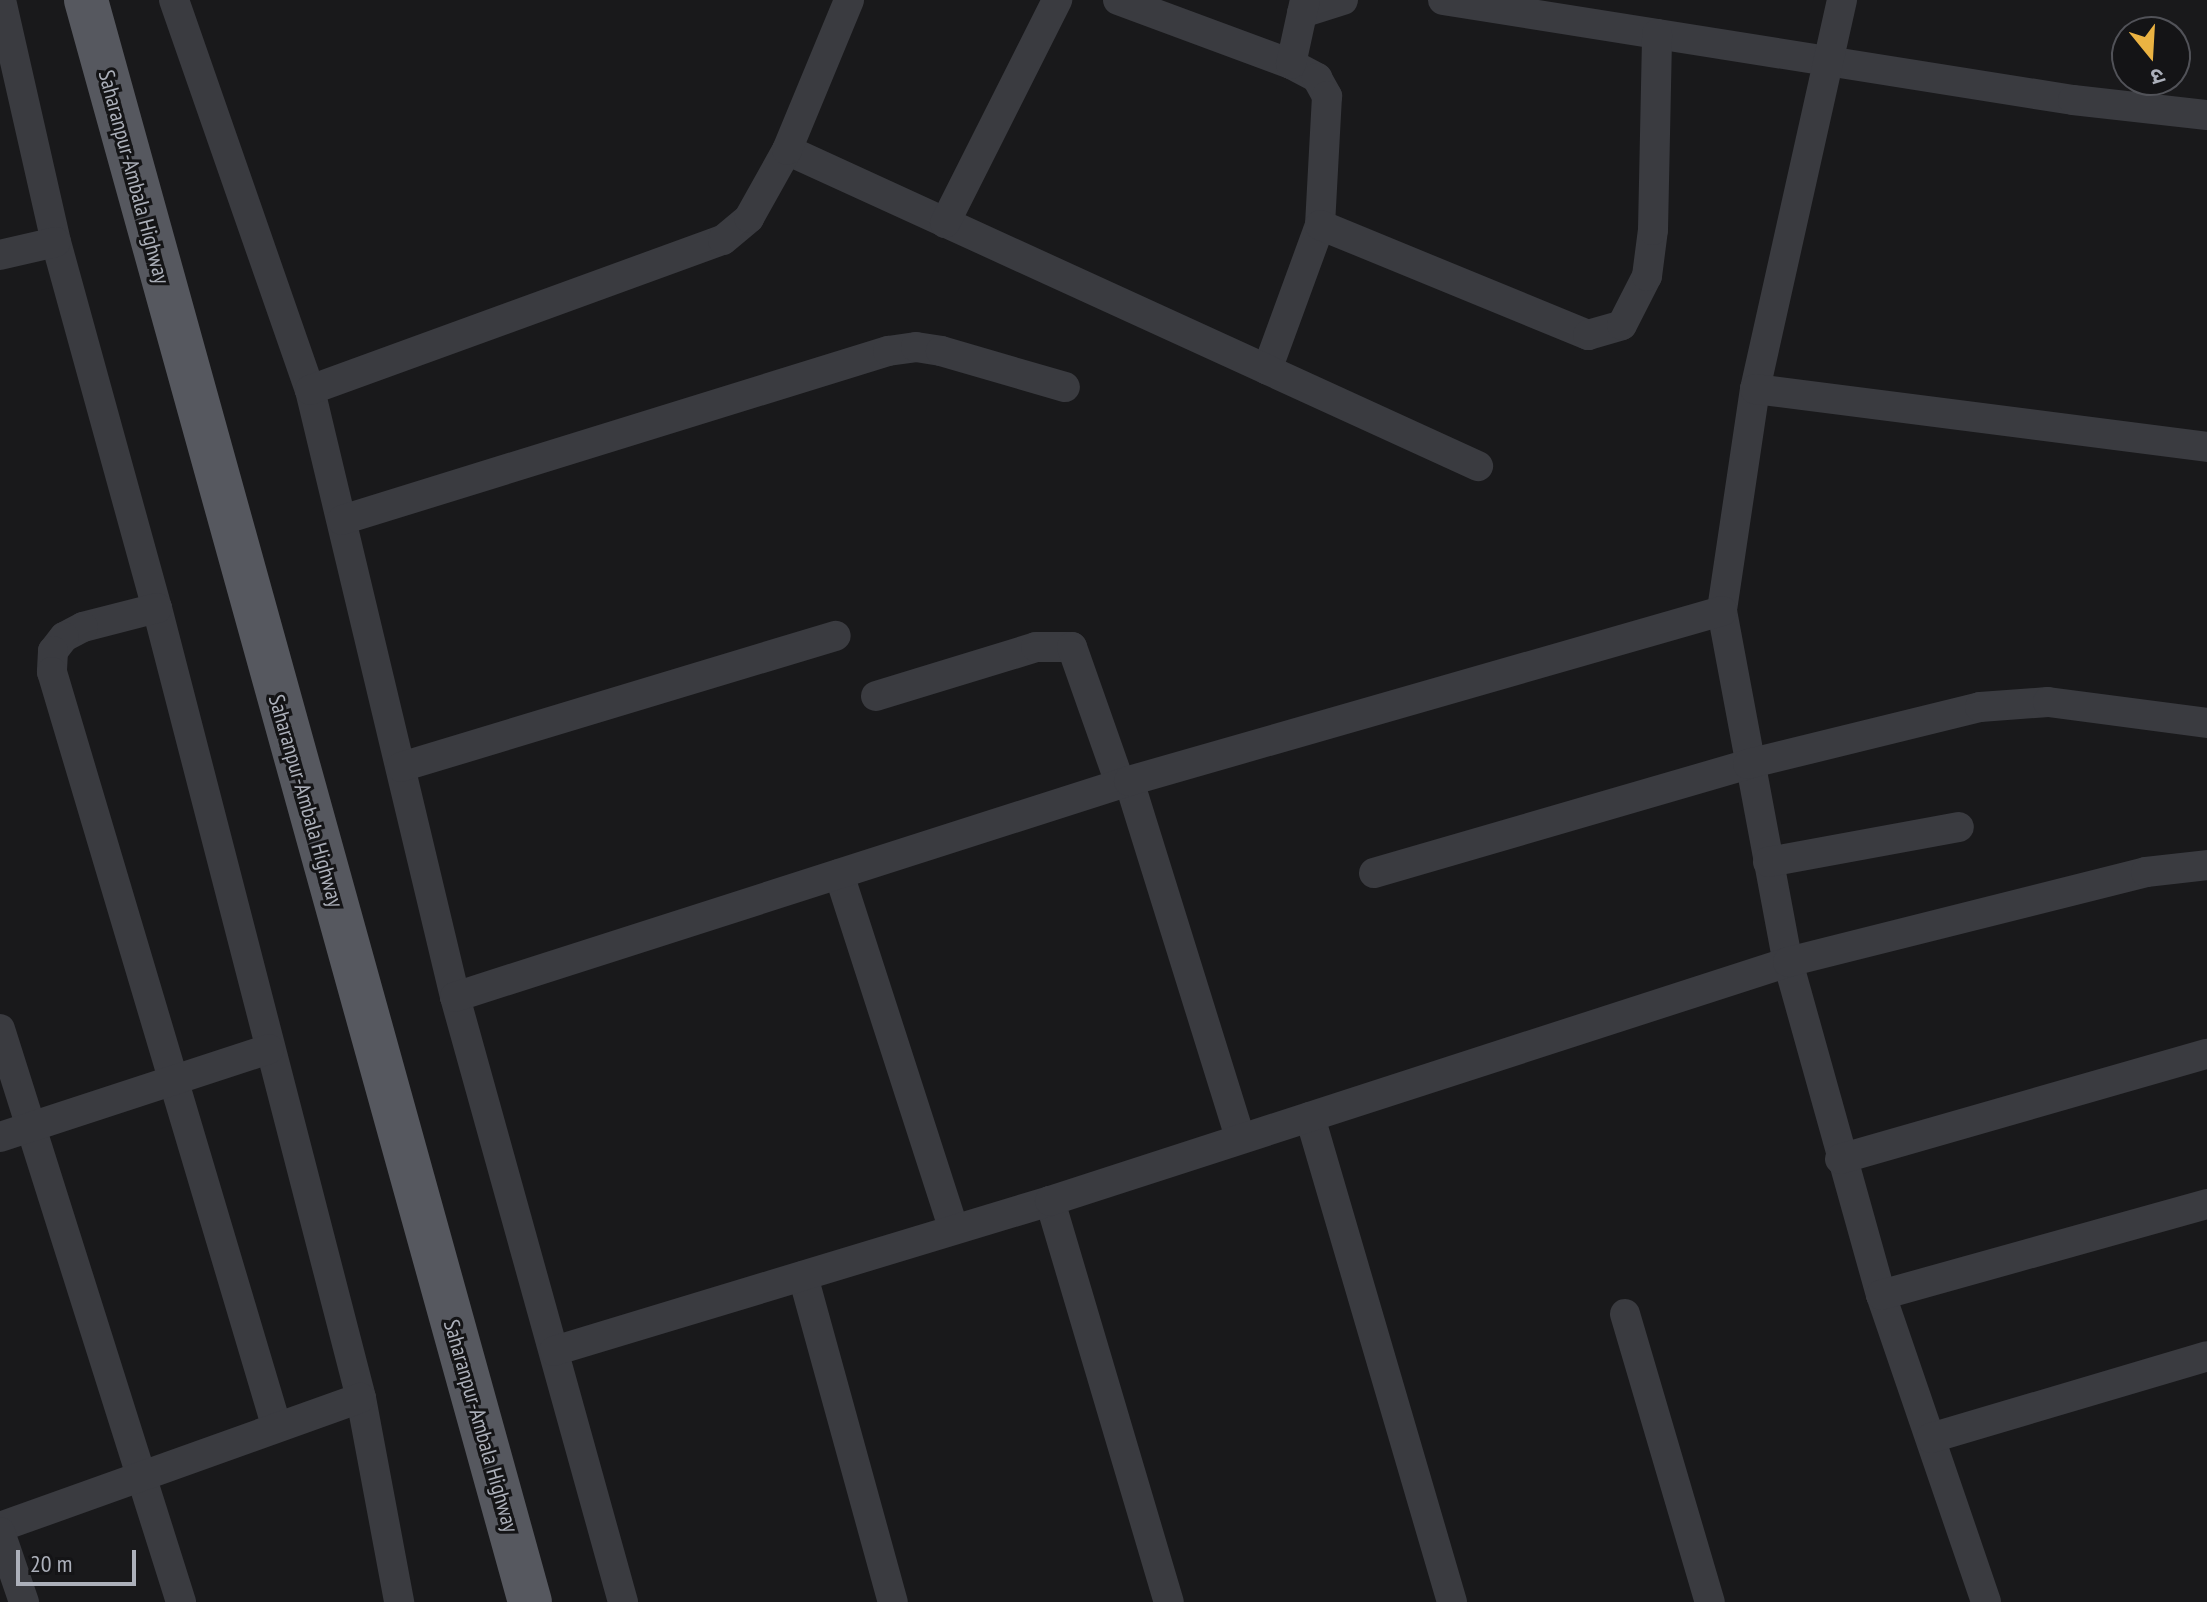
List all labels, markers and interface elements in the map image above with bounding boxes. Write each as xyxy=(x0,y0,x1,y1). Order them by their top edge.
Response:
north arrow xyxy=(2111,16,2191,96)
text: उ xyxy=(2147,62,2168,92)
street label: Saharanpur-Ambala Highway xyxy=(93,67,175,287)
street label: Saharanpur-Ambala Highway xyxy=(263,692,349,910)
street label: Saharanpur-Ambala Highway xyxy=(438,1317,524,1535)
scale bar xyxy=(20,1534,140,1584)
text: 20 m xyxy=(30,1548,72,1579)

